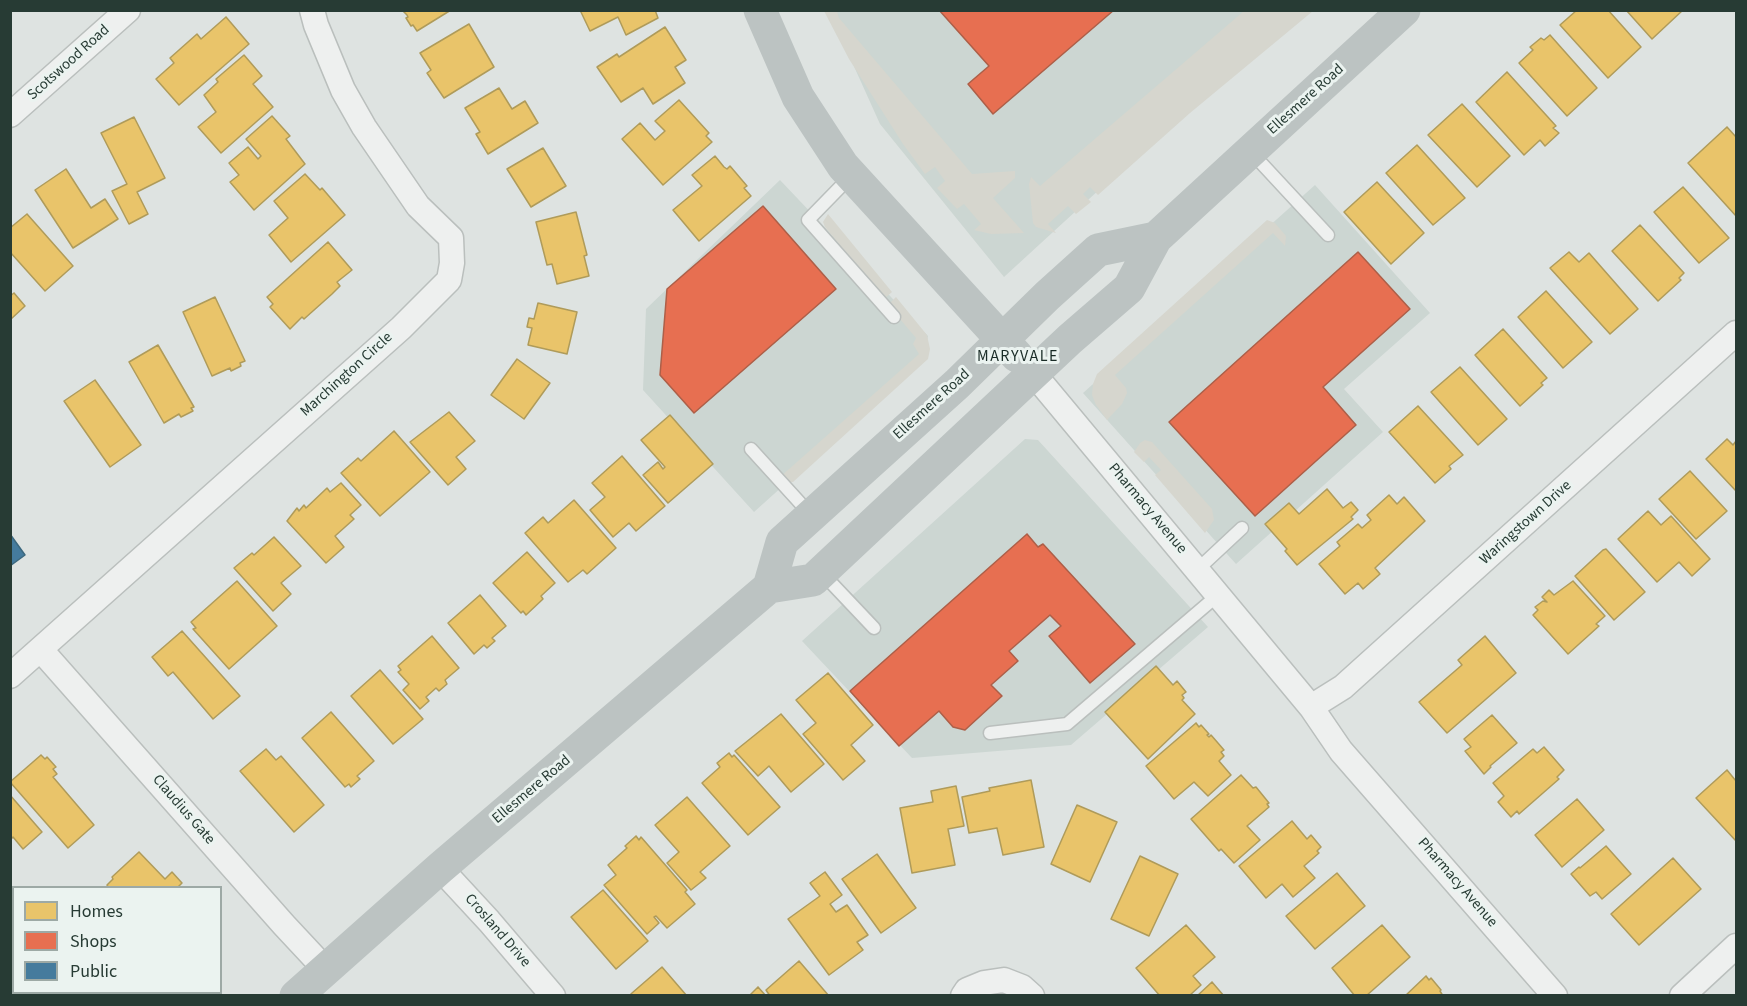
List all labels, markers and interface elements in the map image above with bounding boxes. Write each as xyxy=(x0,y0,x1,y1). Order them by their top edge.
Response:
street label: Scotswood Road xyxy=(24,21,114,105)
street label: Ellesmere Road xyxy=(1264,61,1348,139)
street label: Marchington Circle xyxy=(297,329,397,421)
district label: MARYVALE xyxy=(977,347,1059,367)
street label: Ellesmere Road xyxy=(890,366,974,444)
street label: Pharmacy Avenue xyxy=(1104,460,1190,558)
street label: Waringstown Drive xyxy=(1476,477,1576,569)
street label: Ellesmere Road xyxy=(489,752,575,828)
street label: Claudius Gate xyxy=(148,771,218,849)
street label: Pharmacy Avenue xyxy=(1413,835,1501,931)
legend xyxy=(12,886,222,994)
street label: Crosland Drive xyxy=(460,891,534,971)
text: Homes xyxy=(70,899,123,924)
text: Shops xyxy=(70,929,117,954)
text: Public xyxy=(70,959,117,984)

